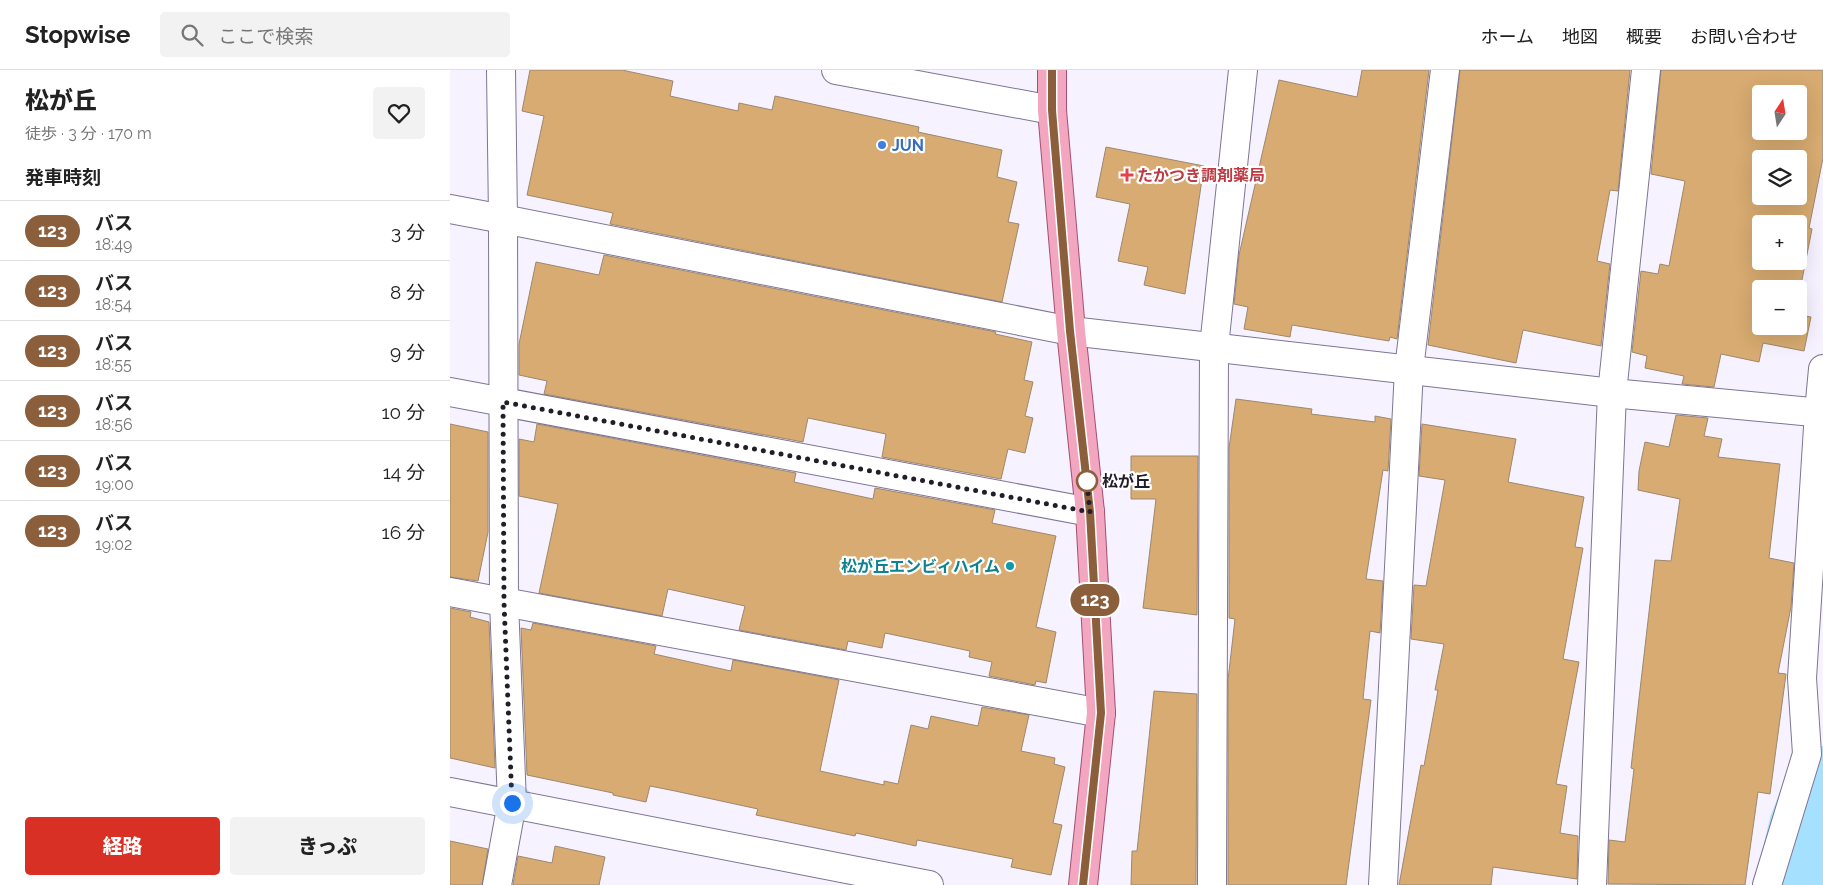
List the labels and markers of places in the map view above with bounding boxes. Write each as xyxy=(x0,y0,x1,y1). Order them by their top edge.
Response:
place label: JUN xyxy=(892,136,924,155)
marker: JUN xyxy=(876,139,888,151)
place label: たかつき調剤薬局 xyxy=(1137,166,1265,185)
marker: たかつき調剤薬局 xyxy=(1121,169,1133,181)
marker: 松が丘 xyxy=(1076,470,1098,492)
place label: 松が丘 xyxy=(1102,472,1150,491)
place label: 松が丘エンビィハイム xyxy=(841,557,1000,576)
marker: 松が丘エンビィハイム xyxy=(1004,560,1016,572)

